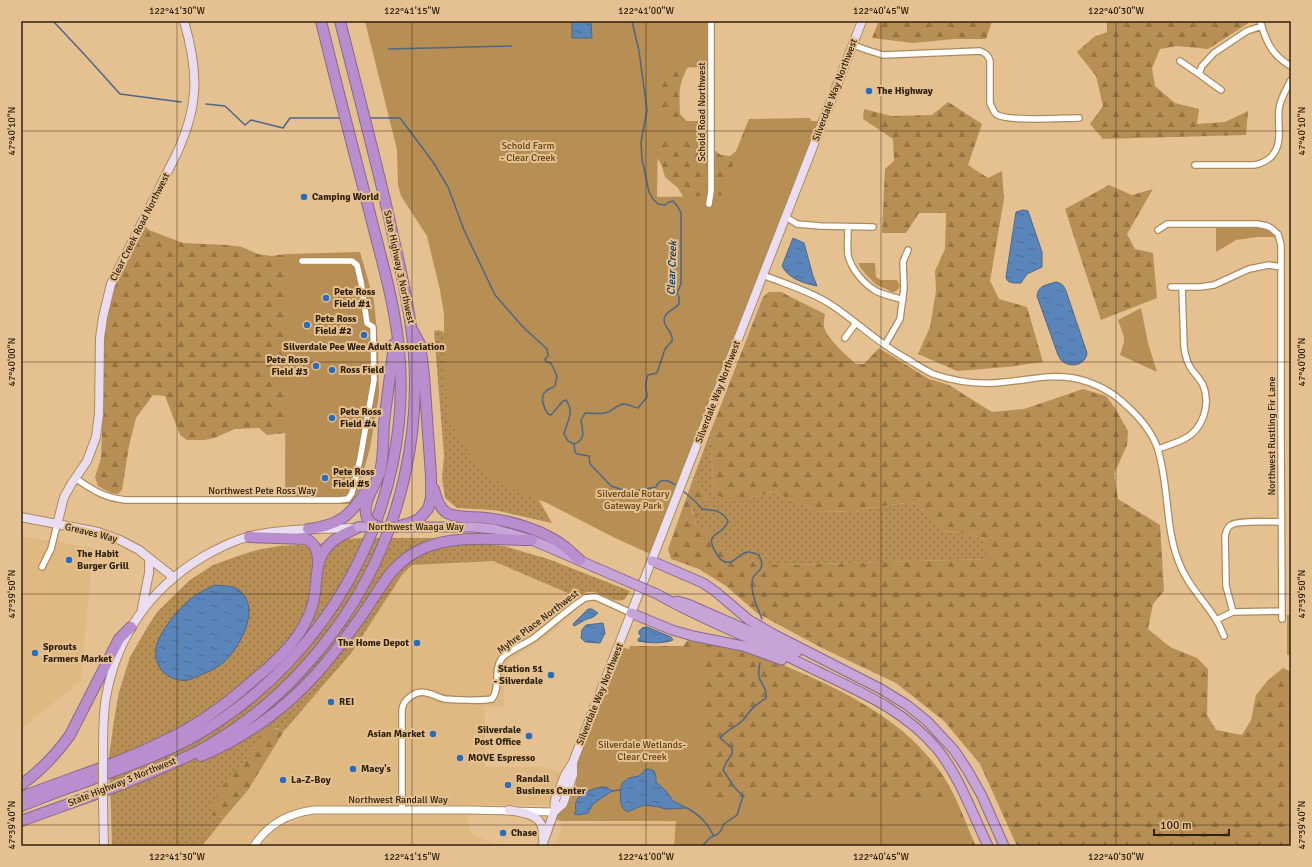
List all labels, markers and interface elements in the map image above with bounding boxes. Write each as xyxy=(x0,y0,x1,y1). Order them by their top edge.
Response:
text: 122°41'30"W xyxy=(149,5,205,17)
text: 122°41'15"W xyxy=(384,5,440,17)
text: 122°41'00"W xyxy=(618,5,674,17)
text: 122°40'45"W xyxy=(853,5,909,17)
text: 122°40'30"W xyxy=(1088,5,1144,17)
street label: Silverdale Way Northwest xyxy=(810,36,860,143)
street label: Schold Road Northwest xyxy=(696,62,708,162)
place label: The Highway xyxy=(877,85,933,97)
marker: The Highway xyxy=(864,86,874,96)
text: 47°40'10"N xyxy=(6,107,18,155)
text: 47°40'10"N xyxy=(1296,107,1308,155)
park label: Schold Farm - Clear Creek xyxy=(500,140,556,164)
street label: Clear Creek Road Northwest xyxy=(107,170,173,283)
place label: Camping World xyxy=(312,191,380,203)
marker: Camping World xyxy=(299,192,309,202)
street label: State Highway 3 Northwest xyxy=(381,209,417,325)
water label: Clear Creek xyxy=(665,239,679,295)
place label: Pete Ross Field #1 xyxy=(334,286,376,310)
marker: Pete Ross Field #1 xyxy=(321,293,331,303)
place label: Pete Ross Field #2 xyxy=(315,313,357,337)
marker: Pete Ross Field #2 xyxy=(302,320,312,330)
marker: Silverdale Pee Wee Adult Association xyxy=(359,330,369,340)
text: 47°40'00"N xyxy=(6,338,18,386)
street label: Silverdale Way Northwest xyxy=(693,338,743,445)
text: 47°40'00"N xyxy=(1296,338,1308,386)
place label: Silverdale Pee Wee Adult Association xyxy=(283,341,445,353)
place label: Pete Ross Field #3 xyxy=(266,354,309,378)
marker: Pete Ross Field #3 xyxy=(311,361,321,371)
place label: Ross Field xyxy=(340,364,385,376)
marker: Ross Field xyxy=(327,365,337,375)
street label: Northwest Rustling Fir Lane xyxy=(1266,377,1278,495)
place label: Pete Ross Field #4 xyxy=(340,406,382,430)
marker: Pete Ross Field #4 xyxy=(327,413,337,423)
place label: Pete Ross Field #5 xyxy=(333,466,375,490)
marker: Pete Ross Field #5 xyxy=(320,473,330,483)
street label: Northwest Pete Ross Way xyxy=(208,485,316,497)
park label: Silverdale Rotary Gateway Park xyxy=(597,488,670,512)
street label: Greaves Way xyxy=(64,521,119,545)
street label: Northwest Waaga Way xyxy=(368,521,464,533)
place label: The Habit Burger Grill xyxy=(77,548,129,572)
marker: The Habit Burger Grill xyxy=(64,555,74,565)
text: 47°39'50"N xyxy=(6,570,18,618)
text: 47°39'50"N xyxy=(1296,570,1308,618)
street label: Myhre Place Northwest xyxy=(495,587,582,657)
place label: The Home Depot xyxy=(338,637,409,649)
marker: The Home Depot xyxy=(412,638,422,648)
place label: Sprouts Farmers Market xyxy=(43,641,112,665)
street label: Silverdale Way Northwest xyxy=(574,641,626,747)
marker: Sprouts Farmers Market xyxy=(30,648,40,658)
place label: Station 51 - Silverdale xyxy=(493,663,544,687)
marker: Station 51 - Silverdale xyxy=(546,670,556,680)
place label: REI xyxy=(339,696,354,708)
marker: REI xyxy=(326,697,336,707)
place label: Silverdale Post Office xyxy=(474,724,521,748)
place label: Asian Market xyxy=(367,728,425,740)
marker: Asian Market xyxy=(428,729,438,739)
marker: Silverdale Post Office xyxy=(524,731,534,741)
park label: Silverdale Wetlands- Clear Creek xyxy=(598,739,686,763)
place label: MOVE Espresso xyxy=(468,752,535,764)
marker: MOVE Espresso xyxy=(455,753,465,763)
street label: State Highway 3 Northwest xyxy=(66,755,178,809)
place label: Macy's xyxy=(361,763,391,775)
marker: Macy's xyxy=(348,764,358,774)
place label: Randall Business Center xyxy=(516,773,586,797)
place label: La-Z-Boy xyxy=(291,774,331,786)
marker: La-Z-Boy xyxy=(278,775,288,785)
marker: Randall Business Center xyxy=(503,780,513,790)
street label: Northwest Randall Way xyxy=(348,794,448,806)
text: 47°39'40"N xyxy=(6,801,18,849)
text: 47°39'40"N xyxy=(1296,801,1308,849)
scale bar xyxy=(1154,811,1229,837)
text: 100 m xyxy=(1160,818,1192,833)
place label: Chase xyxy=(511,827,537,839)
marker: Chase xyxy=(498,828,508,838)
text: 122°41'30"W xyxy=(149,851,205,863)
text: 122°41'15"W xyxy=(384,851,440,863)
text: 122°41'00"W xyxy=(618,851,674,863)
text: 122°40'45"W xyxy=(853,851,909,863)
text: 122°40'30"W xyxy=(1088,851,1144,863)

